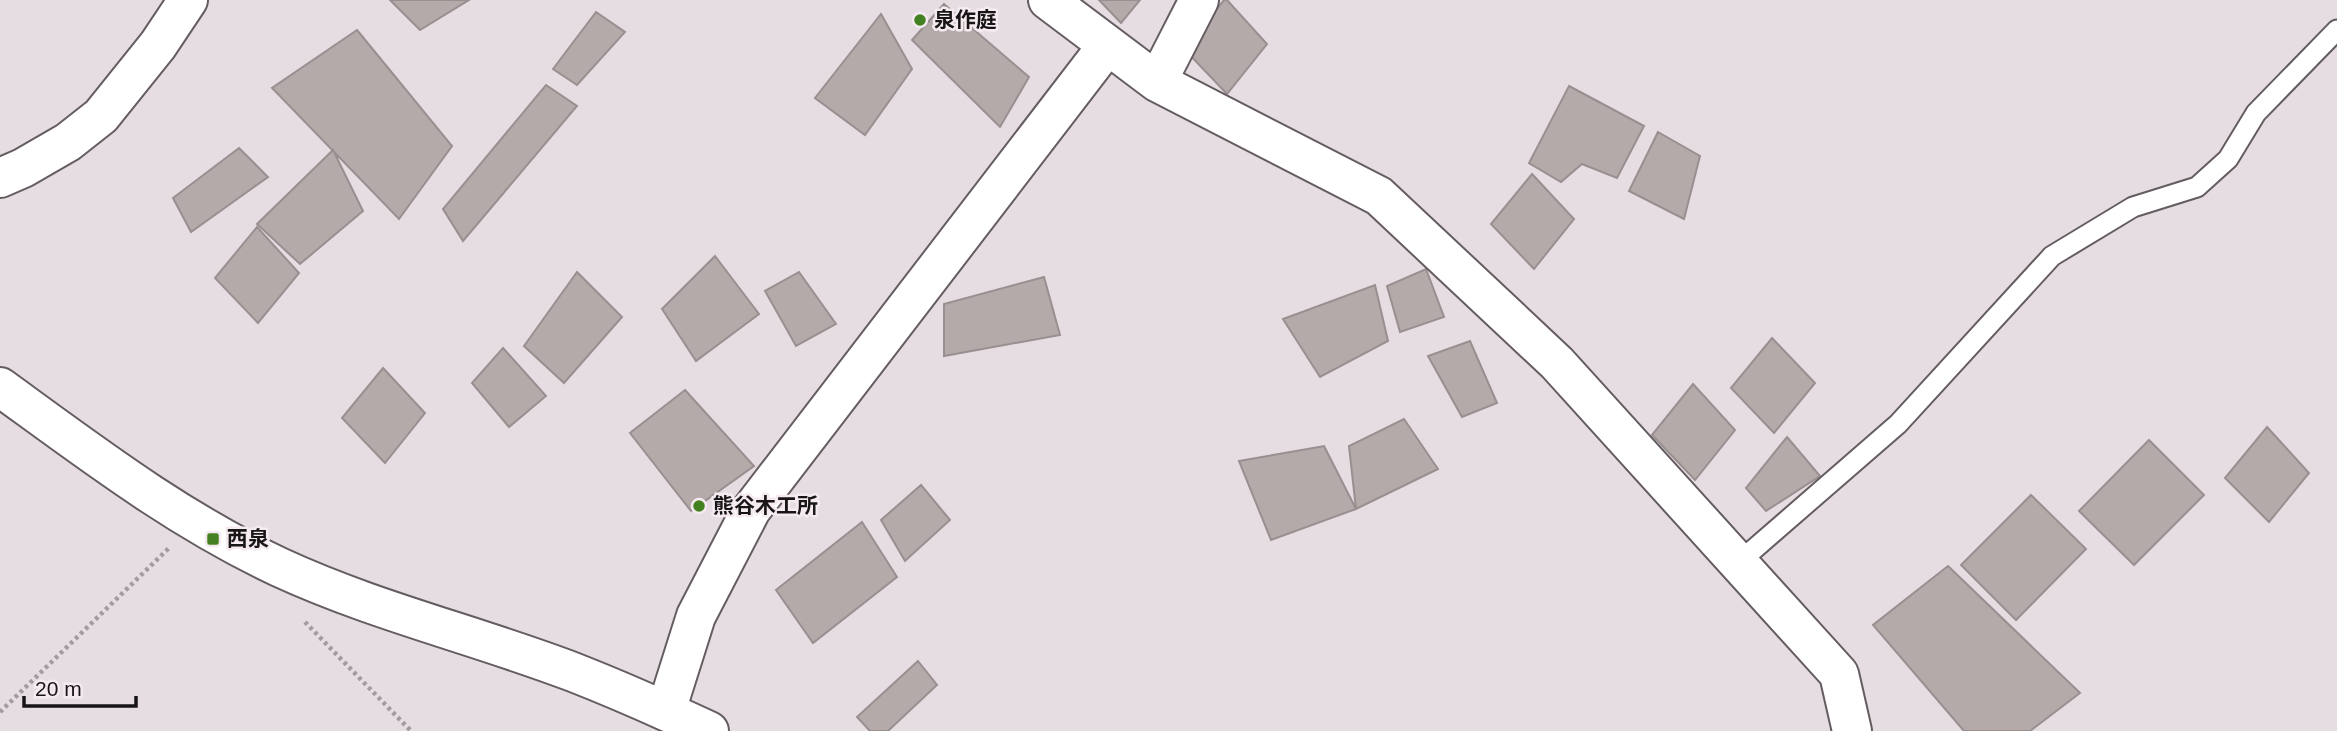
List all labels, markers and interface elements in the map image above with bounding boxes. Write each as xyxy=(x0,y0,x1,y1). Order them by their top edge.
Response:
place label: 泉作庭 xyxy=(934,8,997,31)
marker: 泉作庭 xyxy=(912,12,928,28)
place label: 熊谷木工所 xyxy=(713,494,818,517)
marker: 熊谷木工所 xyxy=(691,498,707,514)
place label: 西泉 xyxy=(227,527,269,550)
marker: 西泉 xyxy=(205,531,221,547)
scale bar xyxy=(24,664,136,708)
text: 20 m xyxy=(35,677,82,700)

